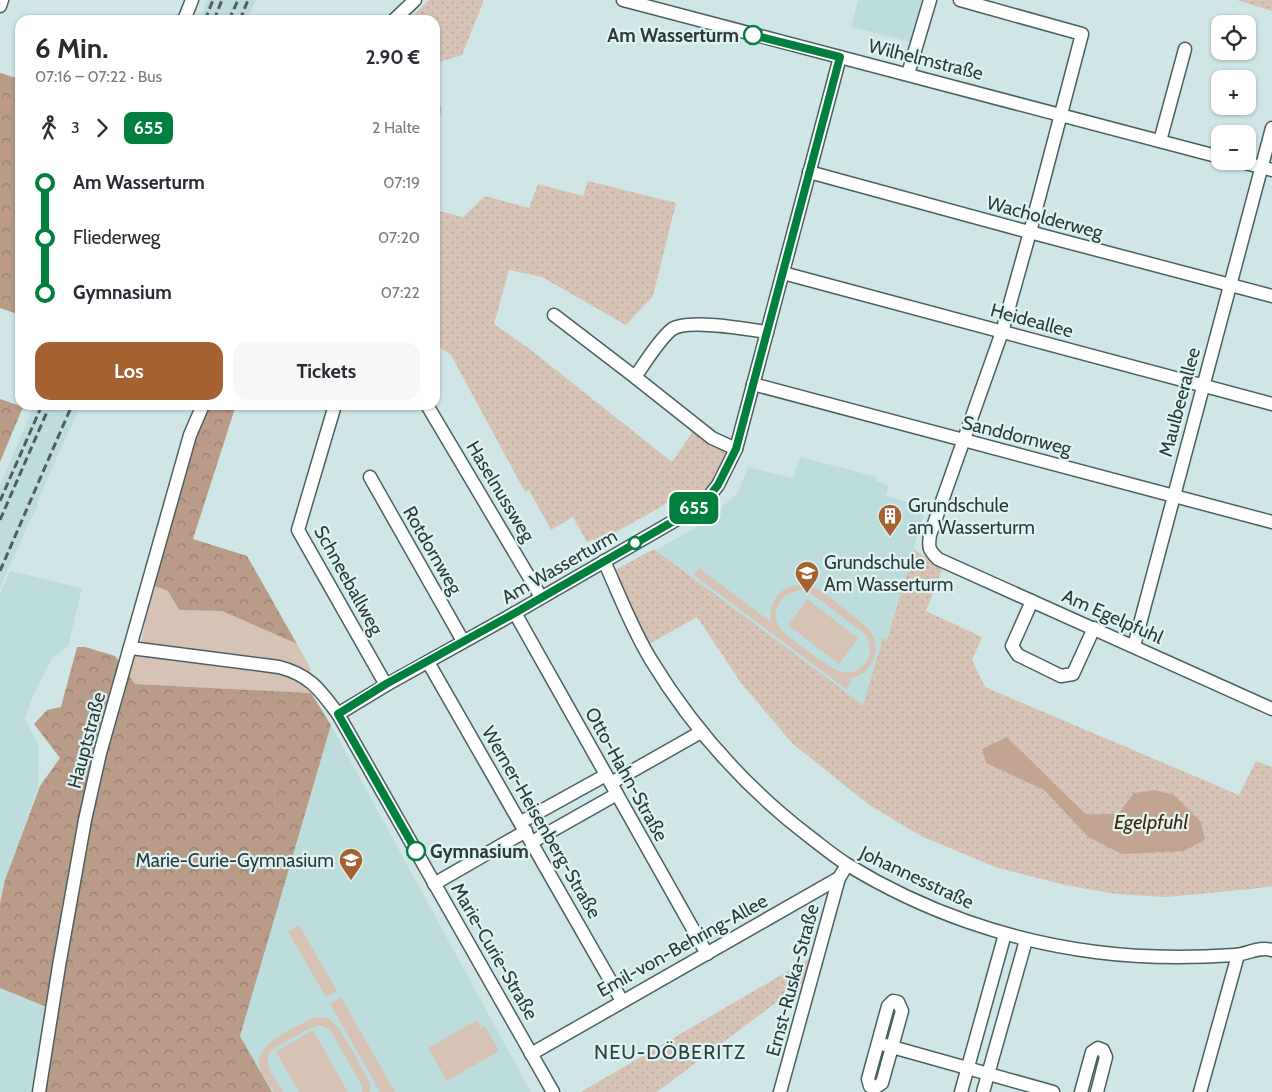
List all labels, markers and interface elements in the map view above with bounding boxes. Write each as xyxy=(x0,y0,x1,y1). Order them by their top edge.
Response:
map controls xyxy=(1211,15,1256,170)
button: locate xyxy=(1211,15,1256,60)
place label: Am Wasserturm xyxy=(607,24,739,47)
marker: Am Wasserturm xyxy=(743,25,763,45)
text: 6 Min. xyxy=(35,31,108,65)
street label: Wilhelmstraße xyxy=(866,34,986,85)
text: 2.90 € xyxy=(365,46,420,69)
text: 07:16 – 07:22 · Bus xyxy=(35,67,162,86)
button: + xyxy=(1211,70,1256,115)
icon: walk xyxy=(35,114,63,142)
icon: forward xyxy=(88,114,116,142)
text: 655 xyxy=(134,117,163,139)
text: 3 xyxy=(71,118,80,137)
text: 2 Halte xyxy=(372,118,420,137)
button: − xyxy=(1211,125,1256,170)
text: Am Wasserturm xyxy=(73,171,205,194)
text: 07:19 xyxy=(383,173,420,192)
street label: Wacholderweg xyxy=(984,191,1106,244)
text: Fliederweg xyxy=(73,226,160,249)
text: 07:20 xyxy=(378,228,420,247)
text: Gymnasium xyxy=(73,281,172,304)
text: 07:22 xyxy=(381,283,420,302)
street label: Heideallee xyxy=(988,298,1076,343)
button: Los xyxy=(35,342,223,400)
button: Tickets xyxy=(233,342,420,400)
street label: Maulbeerallee xyxy=(1154,345,1205,459)
street label: Sanddornweg xyxy=(960,411,1074,460)
street label: Haselnussweg xyxy=(461,437,540,546)
line badge: 655 xyxy=(665,492,723,524)
place label: Grundschule am Wasserturm xyxy=(908,494,1035,539)
text: 655 xyxy=(679,497,709,519)
street label: Rotdornweg xyxy=(398,502,467,599)
building icon: Grundschule am Wasserturm xyxy=(877,503,903,537)
street label: Schneeballweg xyxy=(309,522,388,639)
street label: Am Wasserturm xyxy=(497,524,621,609)
unlabelled marker xyxy=(628,536,642,550)
place label: Grundschule Am Wasserturm xyxy=(824,551,953,596)
school or university icon: Grundschule Am Wasserturm xyxy=(794,560,820,594)
street label: Am Egelpfuhl xyxy=(1059,584,1167,649)
street label: Hauptstraße xyxy=(63,689,110,791)
street label: Otto-Hahn-Straße xyxy=(580,703,673,846)
street label: Werner-Heisenberg-Straße xyxy=(477,722,606,923)
water label: Egelpfuhl xyxy=(1114,810,1188,834)
place label: Gymnasium xyxy=(430,840,529,863)
marker: Gymnasium xyxy=(406,841,426,861)
street label: Johannesstraße xyxy=(855,841,978,914)
school or university icon: Marie-Curie-Gymnasium xyxy=(338,847,364,881)
place label: Marie-Curie-Gymnasium xyxy=(136,849,334,872)
street label: Marie-Curie-Straße xyxy=(446,879,543,1024)
street label: Emil-von-Behring-Allee xyxy=(593,889,772,1002)
street label: Ernst-Ruska-Straße xyxy=(761,901,824,1059)
district label: NEU-DÖBERITZ xyxy=(594,1040,746,1064)

